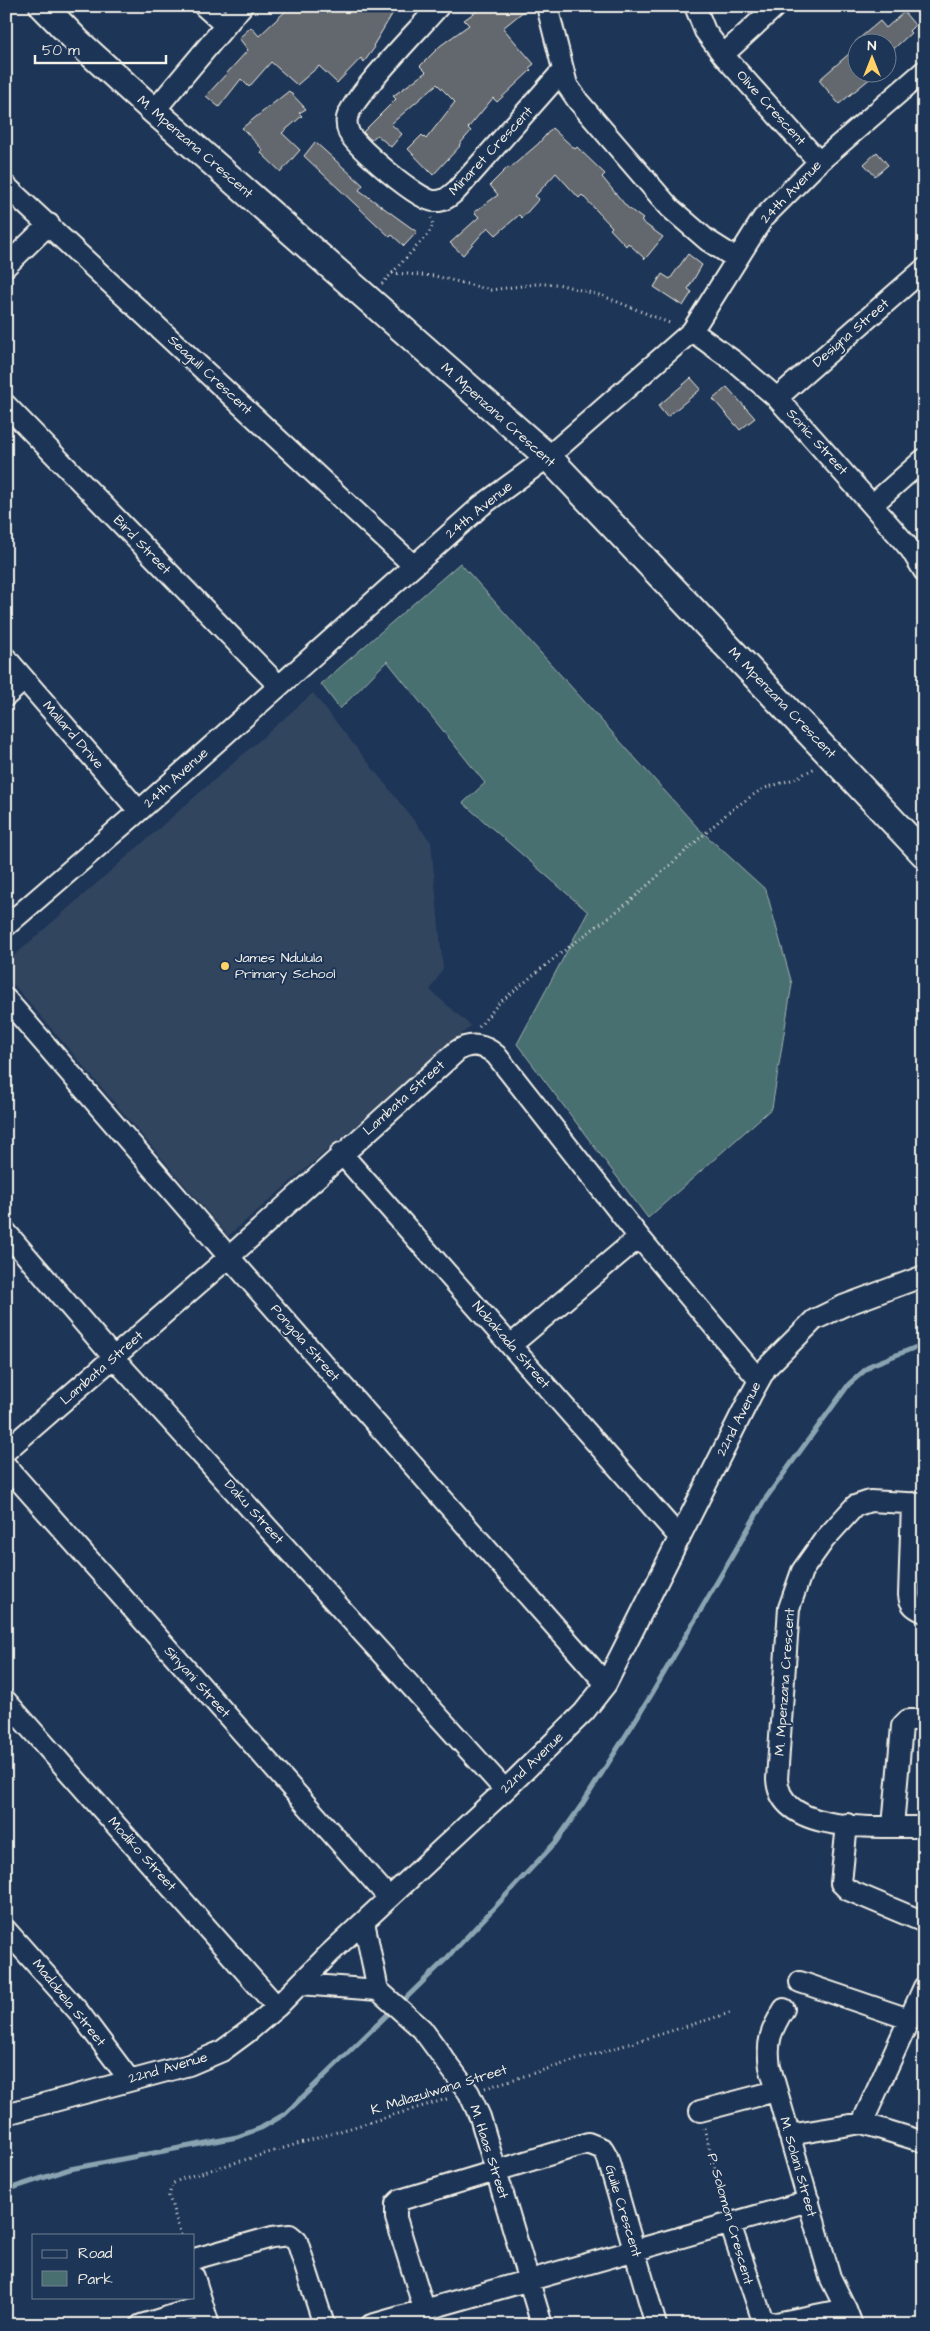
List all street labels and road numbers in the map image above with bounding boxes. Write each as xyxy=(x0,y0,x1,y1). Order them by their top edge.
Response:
street label: Olive Crescent xyxy=(732,66,811,150)
street label: M. Mpenzana Crescent xyxy=(133,91,258,203)
street label: Minaret Crescent xyxy=(444,102,538,200)
street label: 24th Avenue xyxy=(756,156,827,228)
street label: Designa Street xyxy=(808,294,894,372)
street label: Seagull Crescent xyxy=(163,330,257,420)
street label: M. Mpenzana Crescent xyxy=(436,358,560,472)
street label: Sonic Street xyxy=(782,404,853,480)
street label: 24th Avenue xyxy=(441,476,517,543)
street label: Bird Street xyxy=(108,511,176,579)
street label: M. Mpenzana Crescent xyxy=(723,643,841,763)
street label: Mallard Drive xyxy=(38,697,109,774)
street label: 24th Avenue xyxy=(139,743,213,813)
street label: Lambata Street xyxy=(359,1055,450,1140)
street label: Nobakada Street xyxy=(467,1297,555,1393)
street label: Pongola Street xyxy=(266,1300,345,1386)
street label: Lambata Street xyxy=(56,1326,148,1410)
street label: 22nd Avenue xyxy=(712,1378,767,1460)
street label: Daku Street xyxy=(220,1475,289,1549)
street label: M. Mpenzana Crescent xyxy=(770,1607,800,1757)
street label: Sinyani Street xyxy=(159,1642,235,1723)
street label: 22nd Avenue xyxy=(496,1727,568,1798)
street label: Modiko Street xyxy=(103,1812,181,1896)
street label: Madobela Street xyxy=(27,1955,111,2051)
street label: 22nd Avenue xyxy=(126,2047,210,2089)
street label: K. Mdlazulwana Street xyxy=(368,2060,510,2120)
street label: M. Haas Street xyxy=(464,2102,514,2202)
street label: M. Solani Street xyxy=(774,2115,822,2220)
street label: P. Solomon Crescent xyxy=(702,2151,758,2288)
street label: Guile Crescent xyxy=(599,2162,647,2260)

